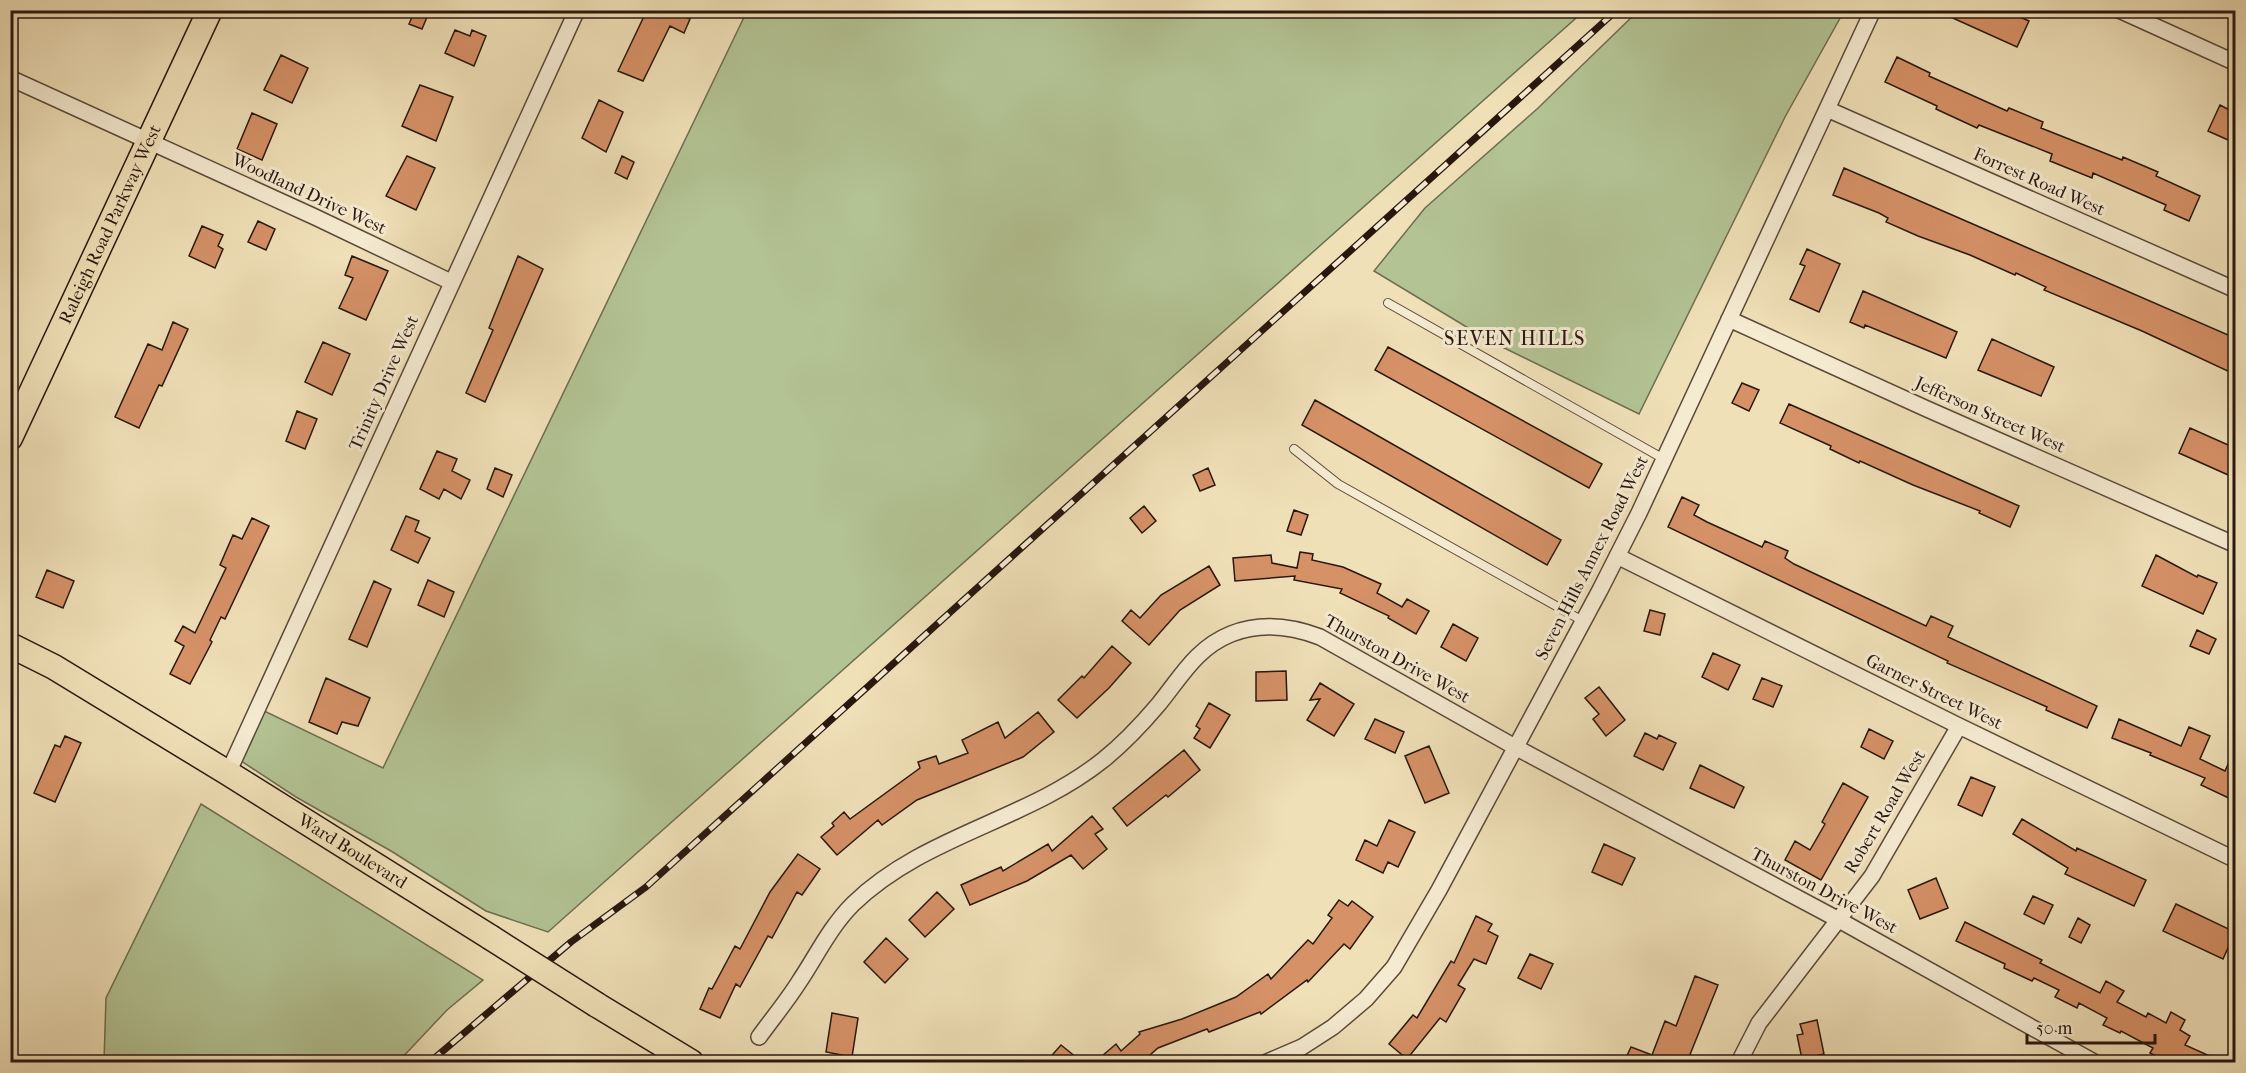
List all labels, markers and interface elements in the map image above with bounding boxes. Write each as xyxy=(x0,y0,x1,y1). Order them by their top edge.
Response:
street label: Raleigh Road Parkway West xyxy=(54,121,166,327)
street label: Forrest Road West xyxy=(1970,144,2109,221)
street label: Woodland Drive West xyxy=(227,149,390,239)
street label: Trinity Drive West xyxy=(345,312,423,454)
district label: SEVEN HILLS xyxy=(1444,327,1586,350)
street label: Jefferson Street West xyxy=(1910,372,2069,458)
street label: Seven Hills Annex Road West xyxy=(1531,452,1653,664)
street label: Thurston Drive West xyxy=(1321,610,1474,708)
street label: Garner Street West xyxy=(1862,650,2006,734)
street label: Robert Road West xyxy=(1840,746,1931,878)
street label: Ward Boulevard xyxy=(293,808,411,893)
street label: Thurston Drive West xyxy=(1747,843,1901,939)
scale bar xyxy=(2027,1007,2154,1045)
text: 50 m xyxy=(2036,1018,2073,1039)

